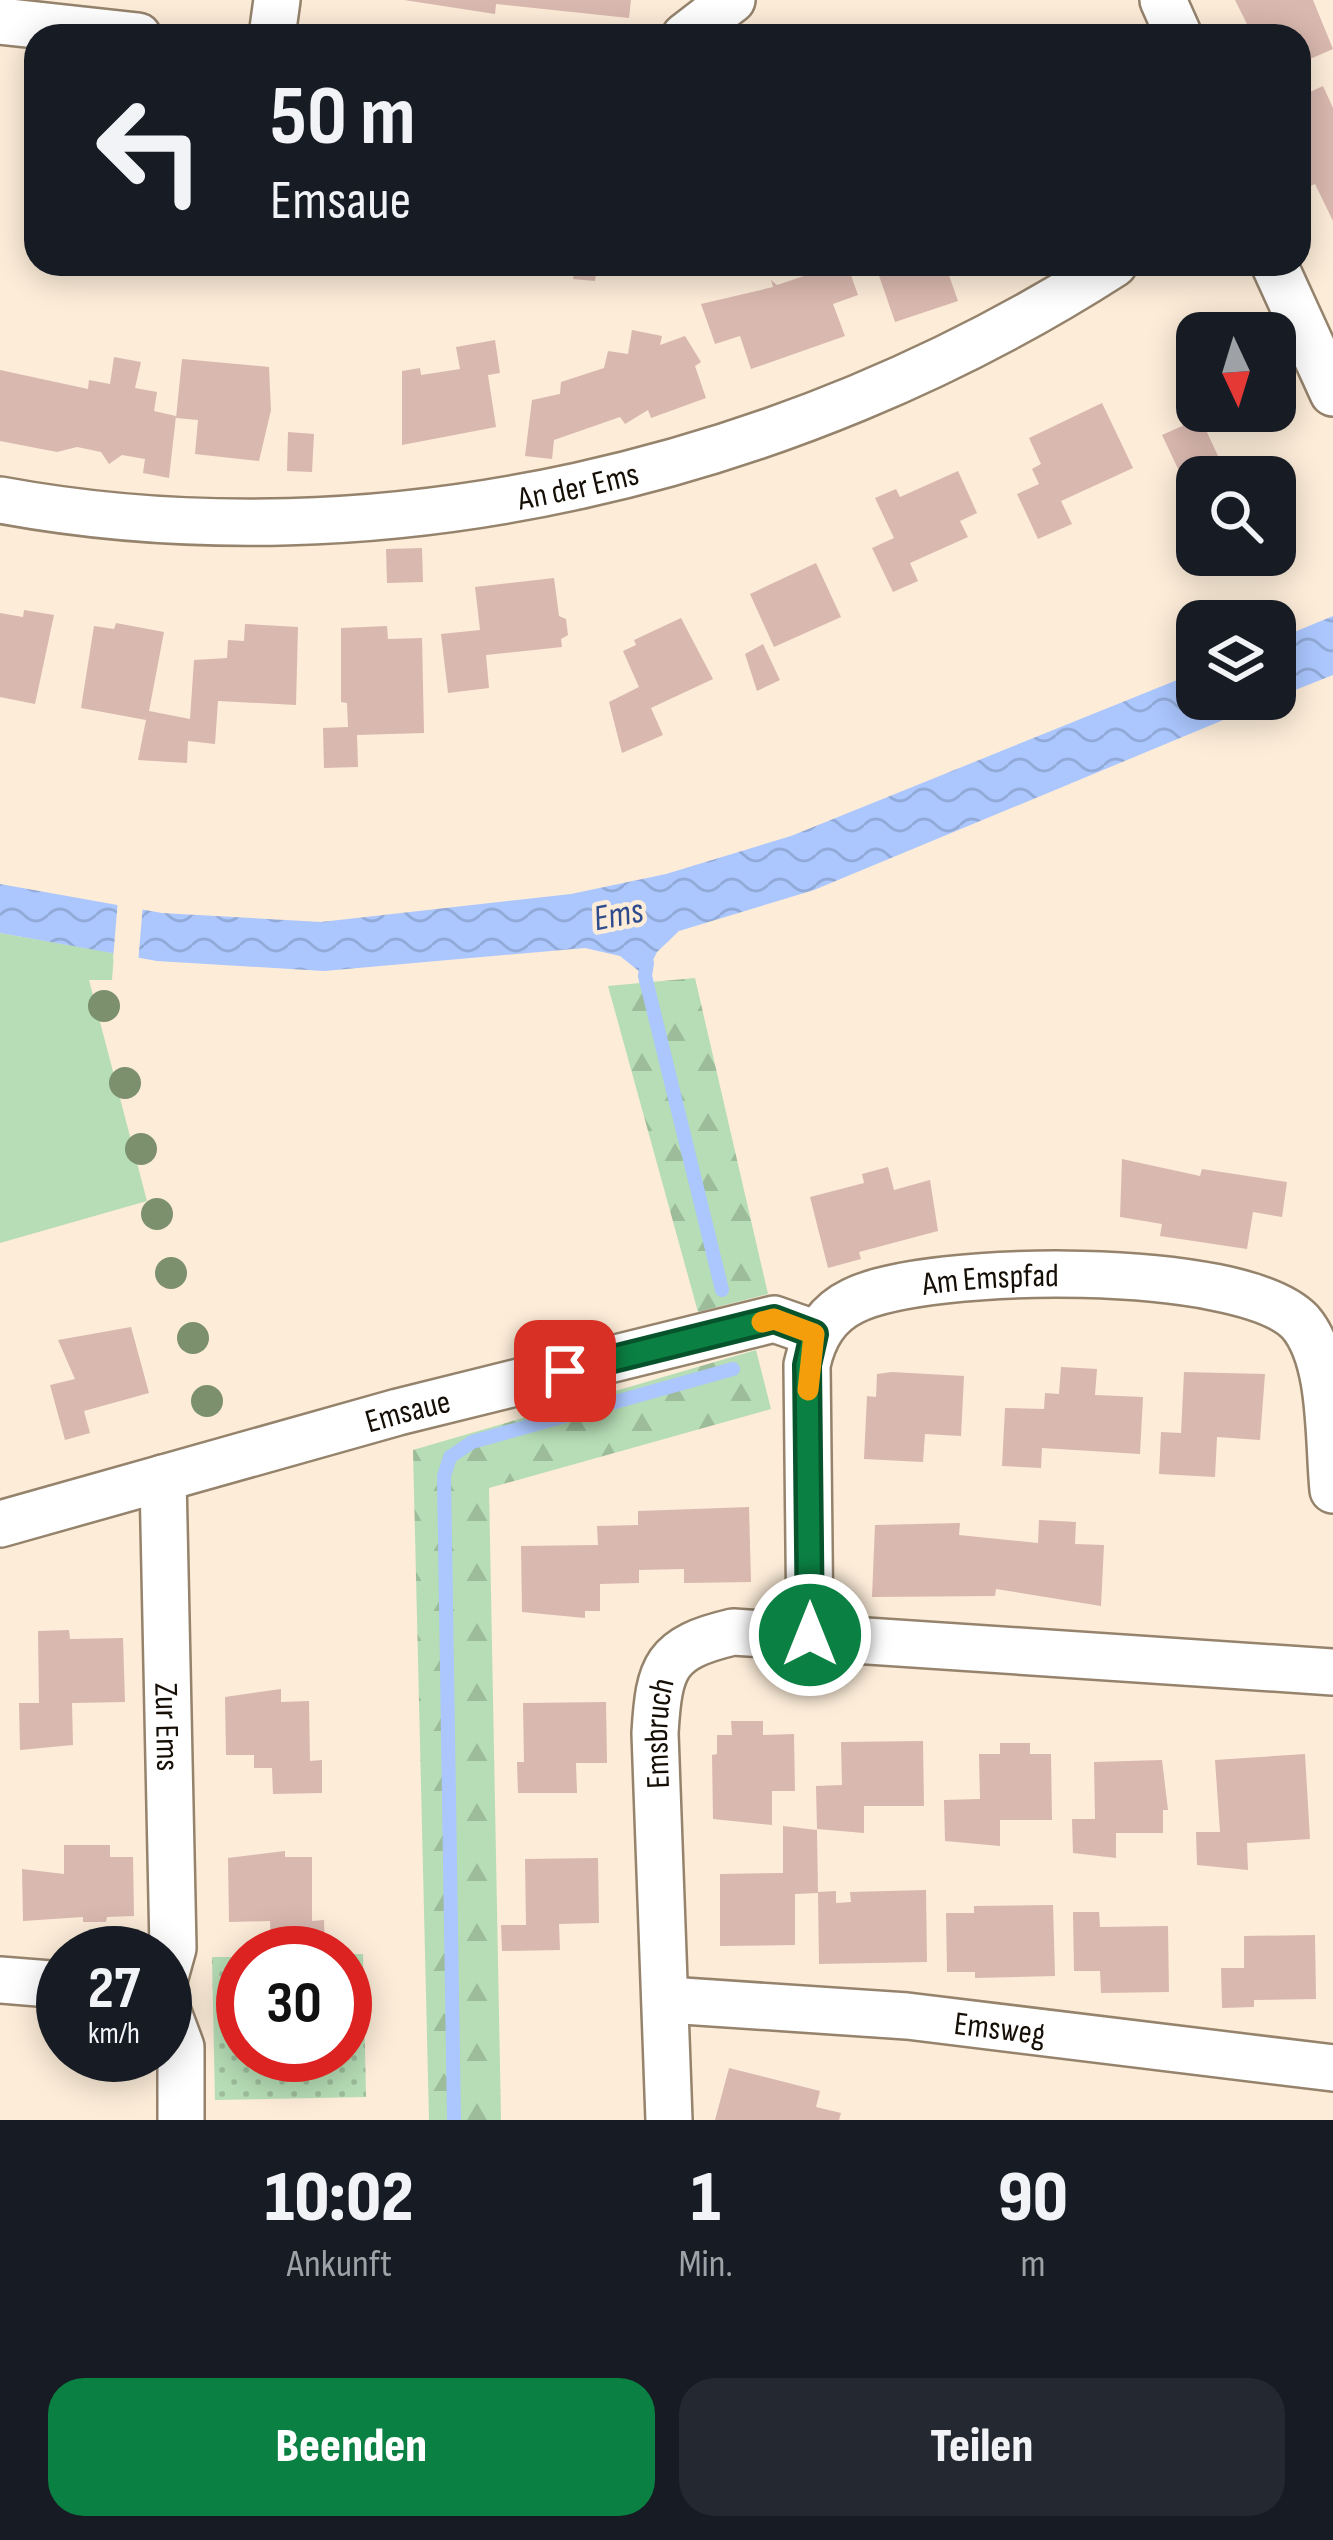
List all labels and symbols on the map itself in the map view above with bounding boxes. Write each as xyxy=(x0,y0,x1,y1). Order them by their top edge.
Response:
north arrow xyxy=(1176,312,1296,432)
street label: An der Ems xyxy=(514,454,643,520)
water label: Ems xyxy=(590,890,647,941)
street label: Am Emspfad xyxy=(919,1256,1059,1305)
pin xyxy=(514,1320,616,1422)
street label: Emsaue xyxy=(361,1382,454,1442)
position arrow xyxy=(747,1572,873,1698)
street label: Emsbruch xyxy=(637,1674,684,1789)
street label: Zur Ems xyxy=(145,1682,187,1772)
speed limit sign: 30 xyxy=(216,1926,372,2082)
street label: Emsweg xyxy=(952,2004,1047,2055)

